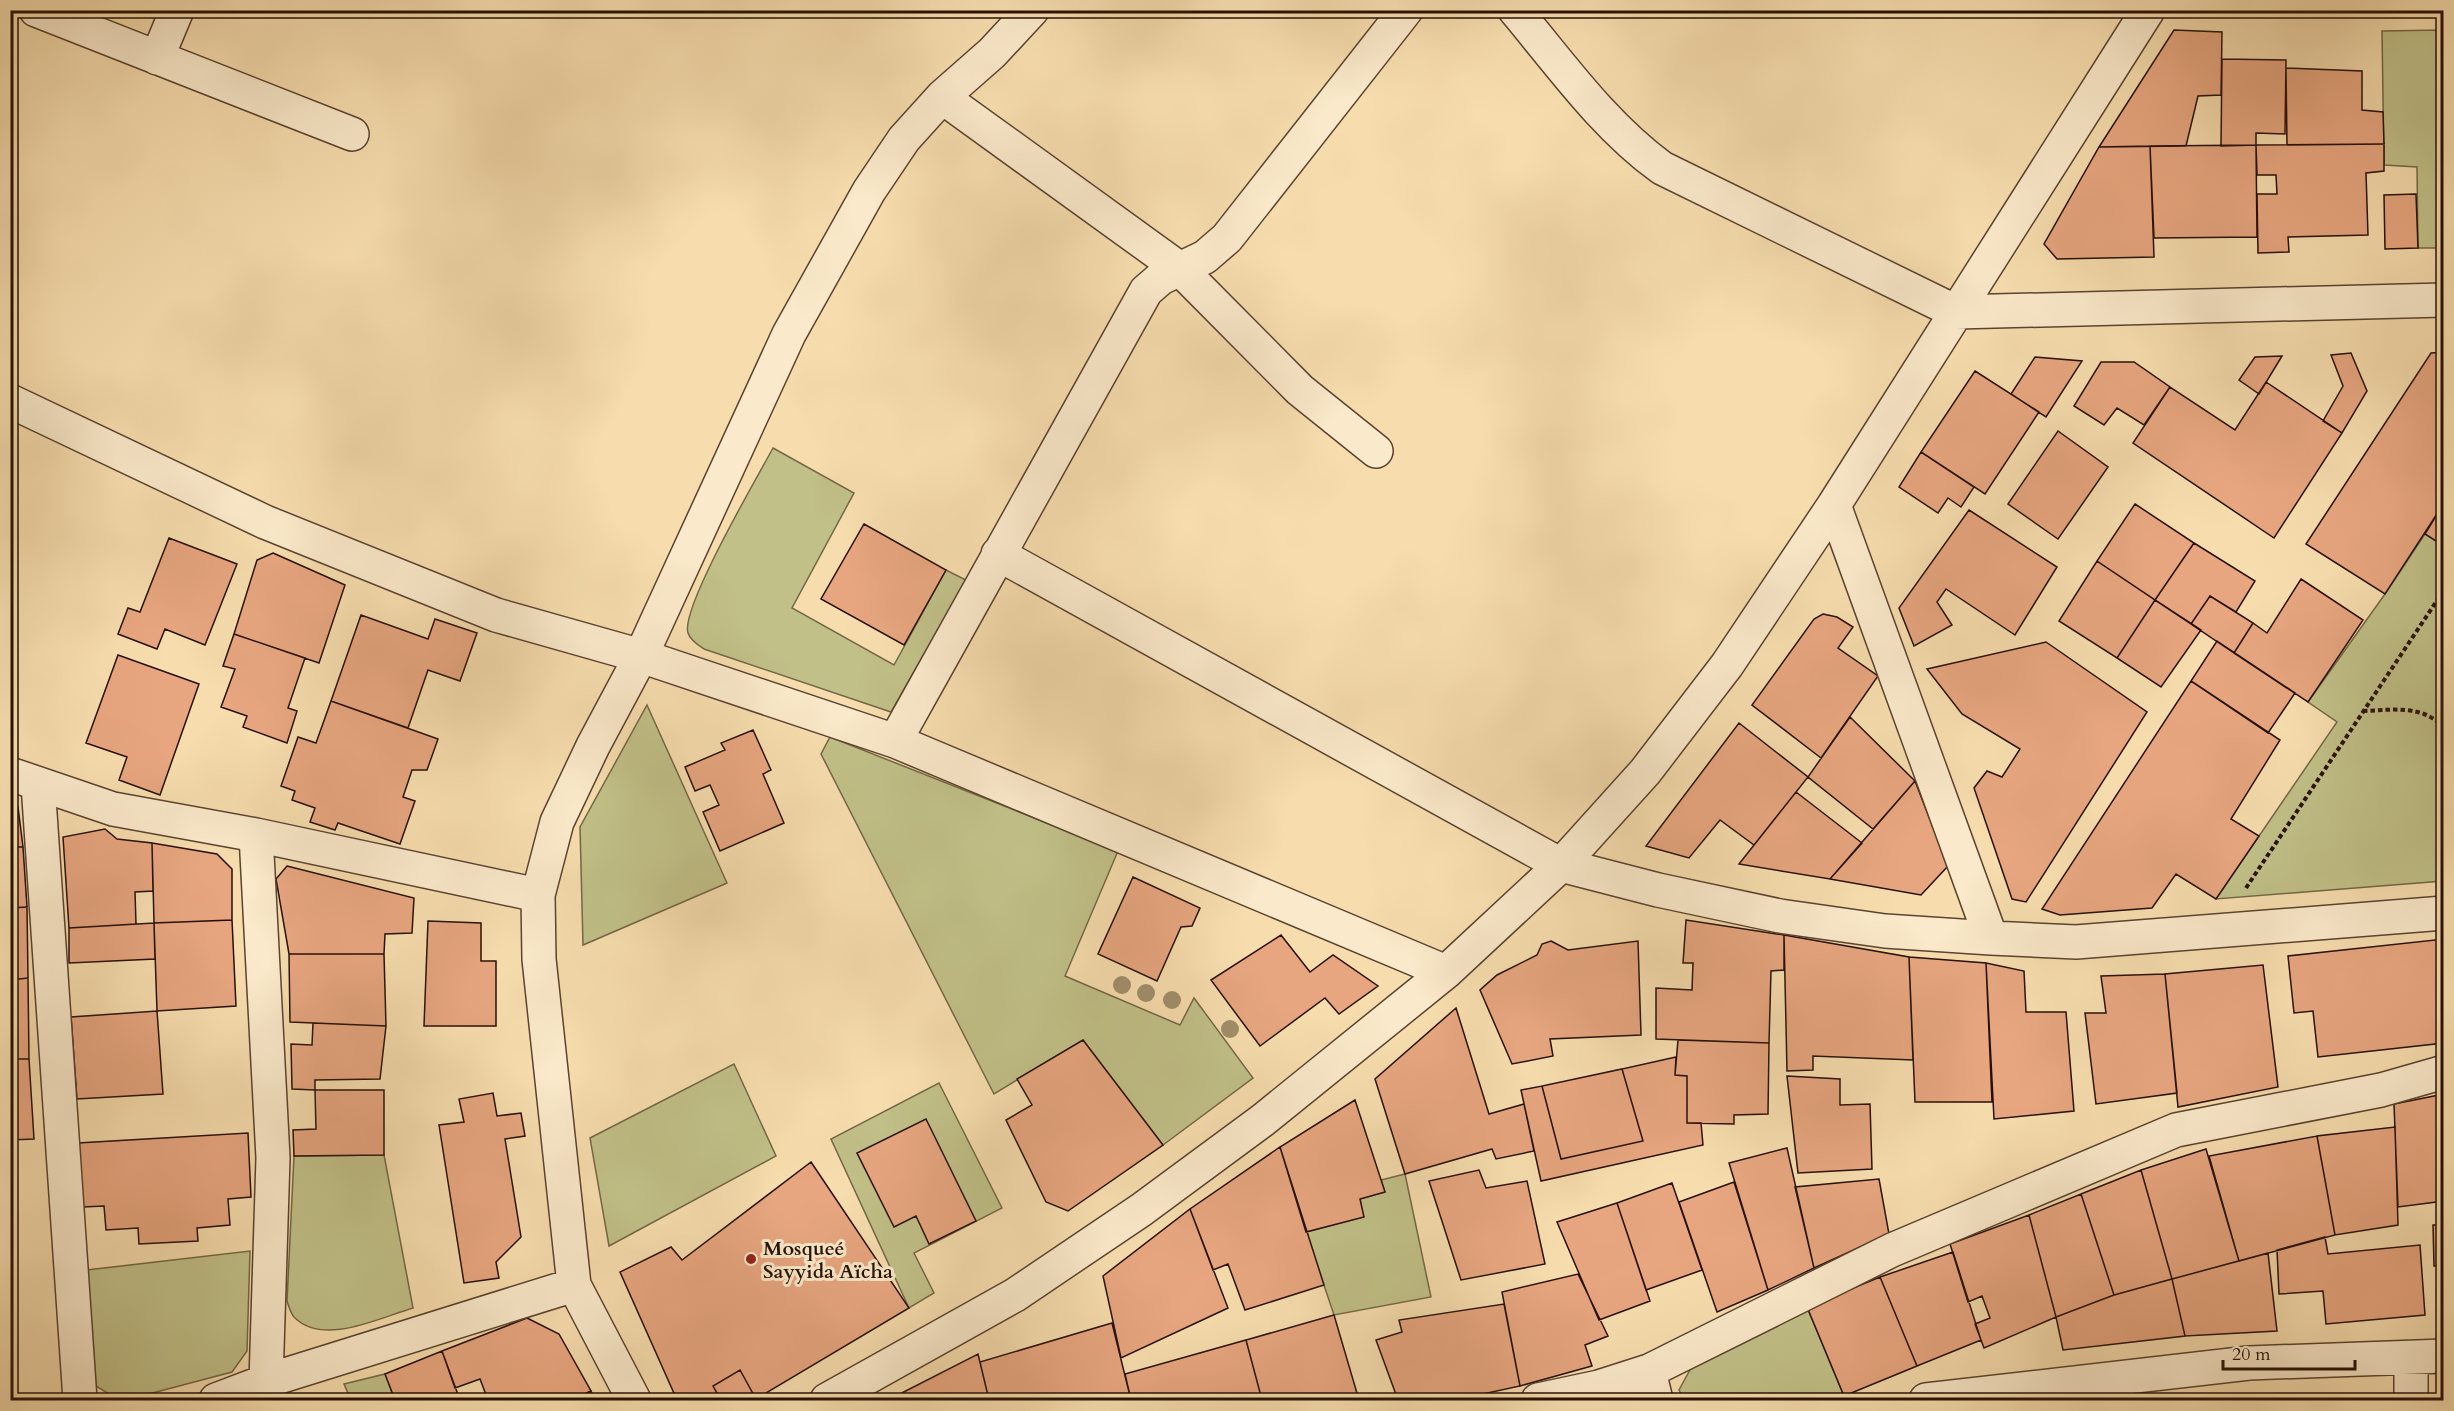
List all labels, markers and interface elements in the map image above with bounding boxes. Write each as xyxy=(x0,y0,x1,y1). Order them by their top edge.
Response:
place label: Mosqueé Sayyida Aïcha xyxy=(763,1235,893,1285)
marker: Mosqueé Sayyida Aïcha xyxy=(744,1252,758,1266)
scale bar xyxy=(2223,1333,2355,1371)
text: 20 m xyxy=(2232,1342,2271,1367)

